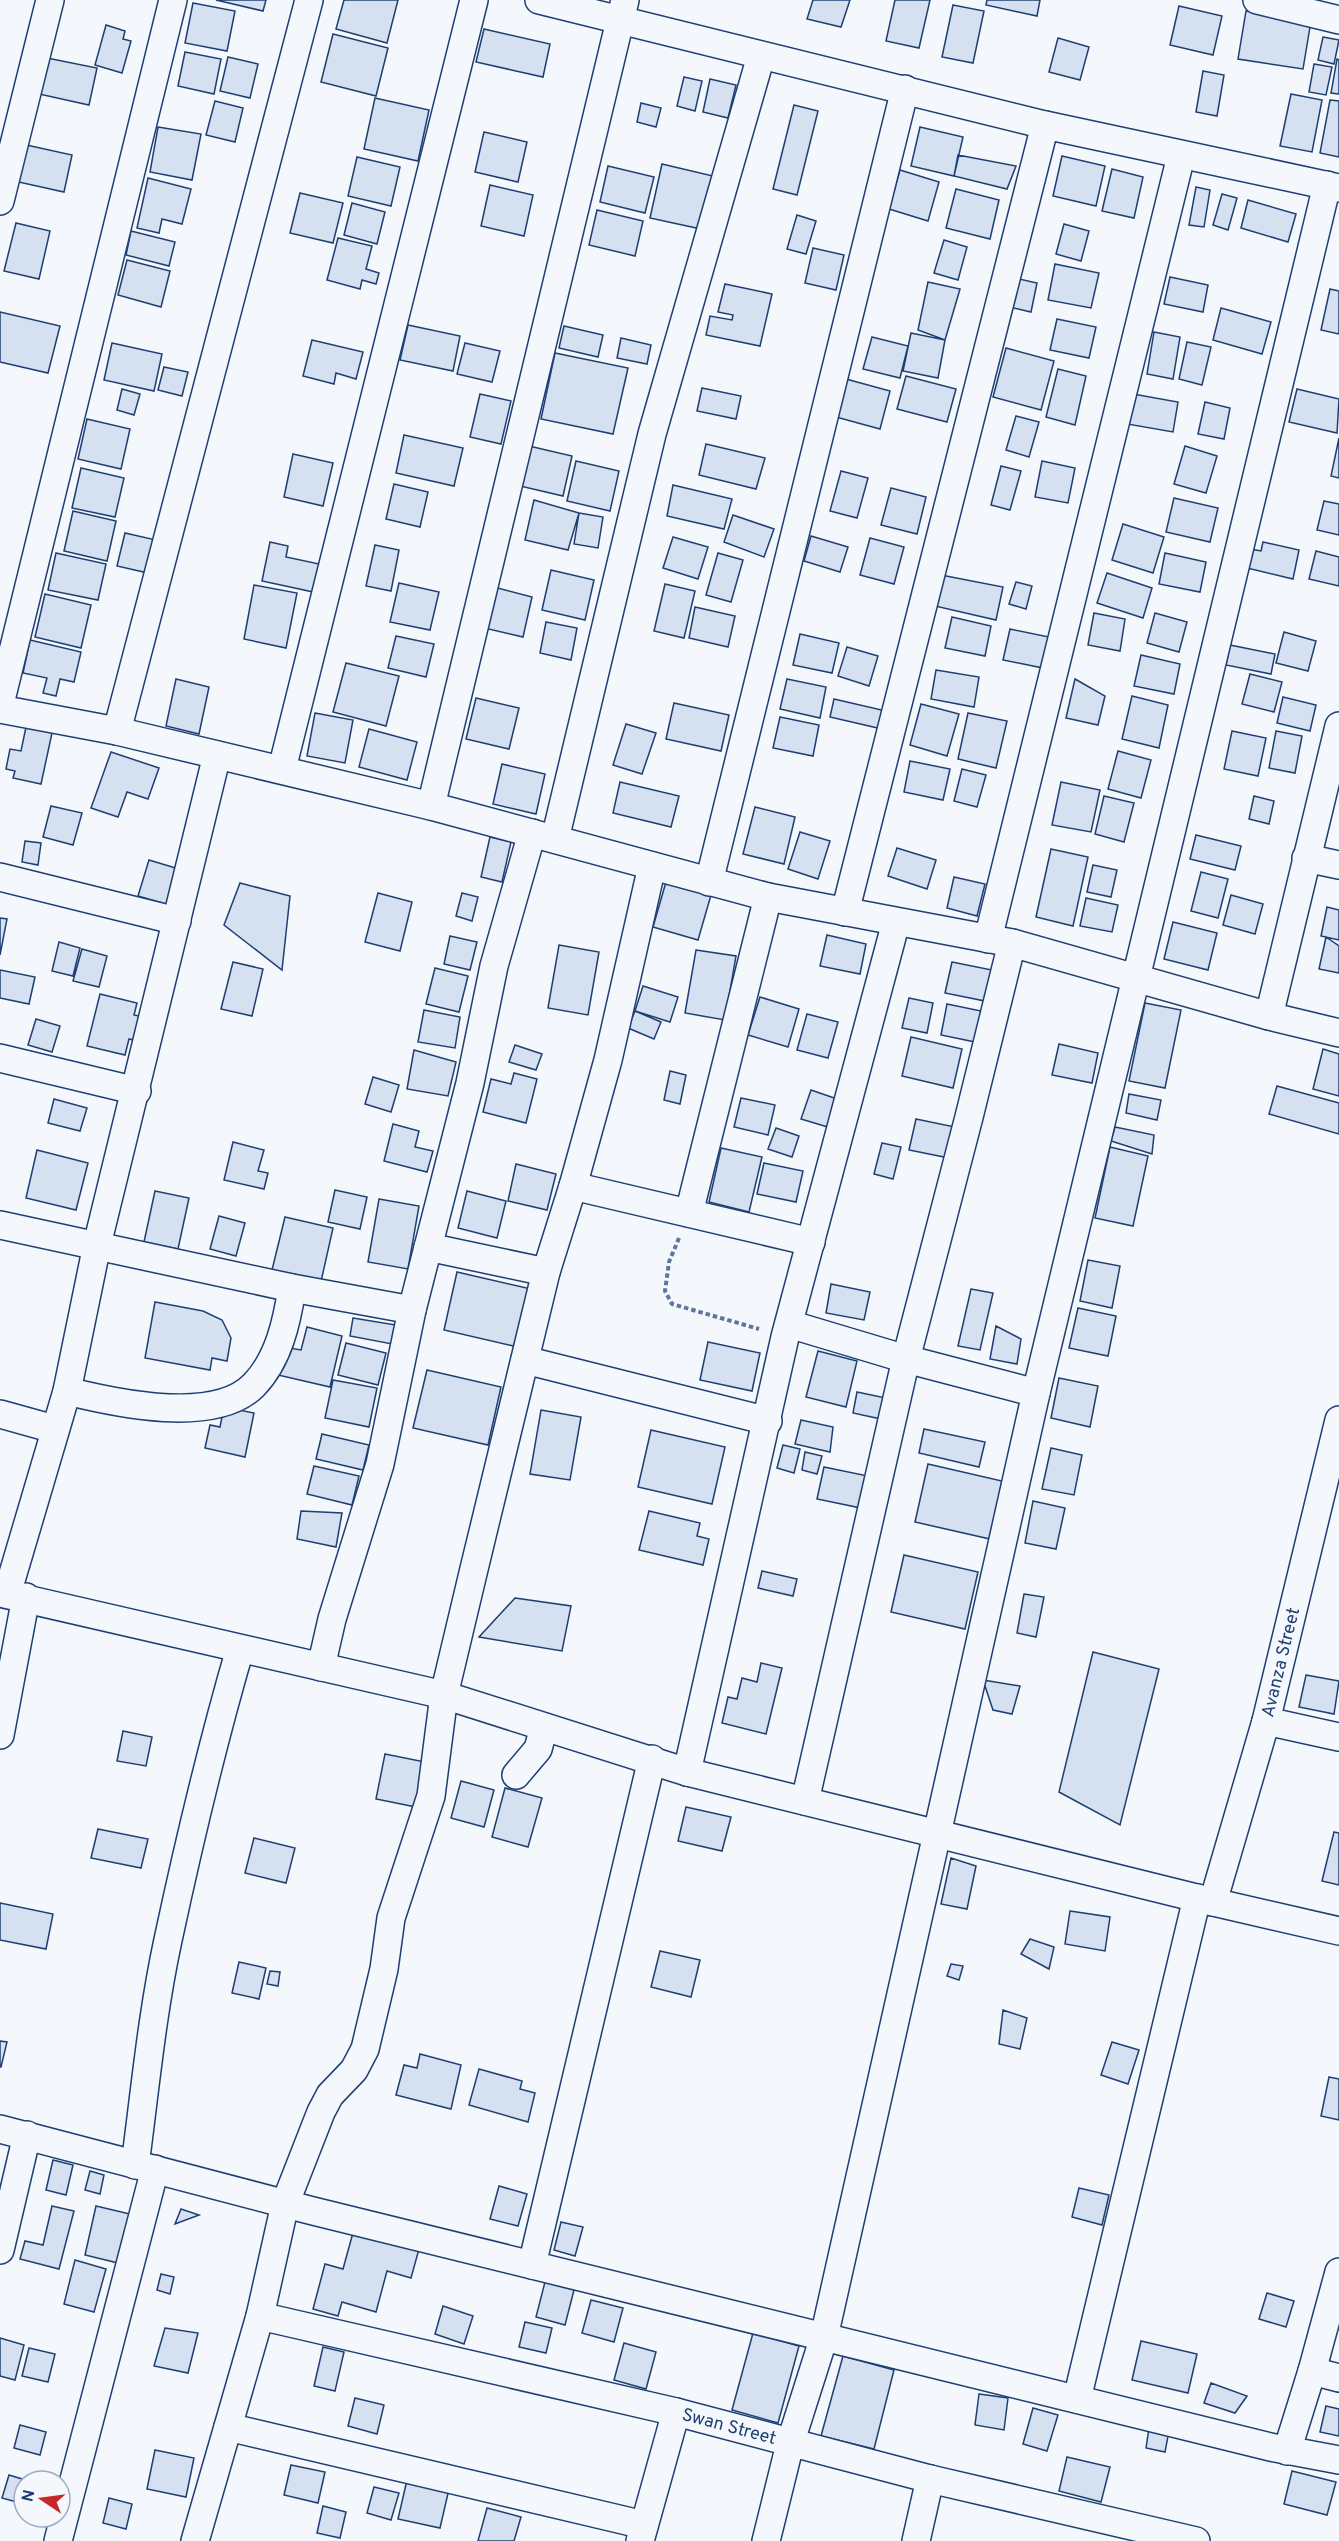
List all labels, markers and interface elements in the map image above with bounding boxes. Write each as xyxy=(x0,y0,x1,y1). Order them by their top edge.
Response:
street label: Avanza Street xyxy=(1257,1605,1306,1720)
street label: Swan Street xyxy=(679,2404,778,2451)
north arrow xyxy=(12,2469,72,2529)
text: N xyxy=(18,2488,40,2504)

